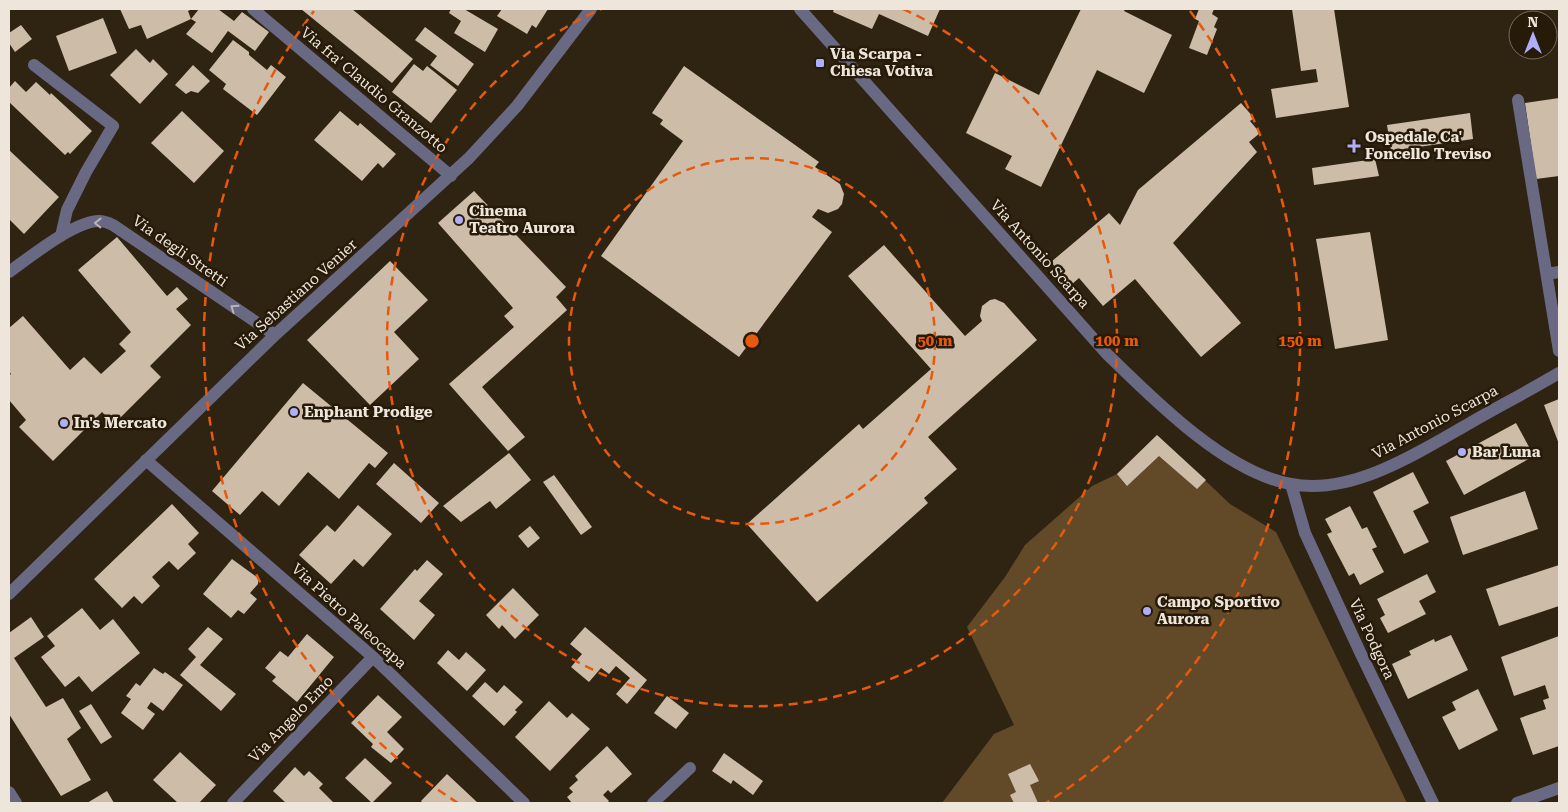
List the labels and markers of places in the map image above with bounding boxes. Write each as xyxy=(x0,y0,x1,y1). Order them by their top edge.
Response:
place label: Via Scarpa - Chiesa Votiva xyxy=(830,45,933,80)
marker: Via Scarpa - Chiesa Votiva xyxy=(814,57,826,69)
place label: Ospedale Ca' Foncello Treviso xyxy=(1365,128,1492,163)
marker: Ospedale Ca' Foncello Treviso xyxy=(1347,139,1361,153)
place label: Cinema Teatro Aurora xyxy=(469,202,575,237)
marker: Cinema Teatro Aurora xyxy=(453,214,465,226)
centre of rings xyxy=(743,332,761,350)
place label: Enphant Prodige xyxy=(304,403,433,421)
marker: Enphant Prodige xyxy=(288,406,300,418)
place label: In's Mercato xyxy=(74,414,167,432)
marker: In's Mercato xyxy=(58,417,70,429)
place label: Bar Luna xyxy=(1472,443,1541,461)
marker: Bar Luna xyxy=(1456,446,1468,458)
place label: Campo Sportivo Aurora xyxy=(1157,593,1280,628)
marker: Campo Sportivo Aurora xyxy=(1141,605,1153,617)

